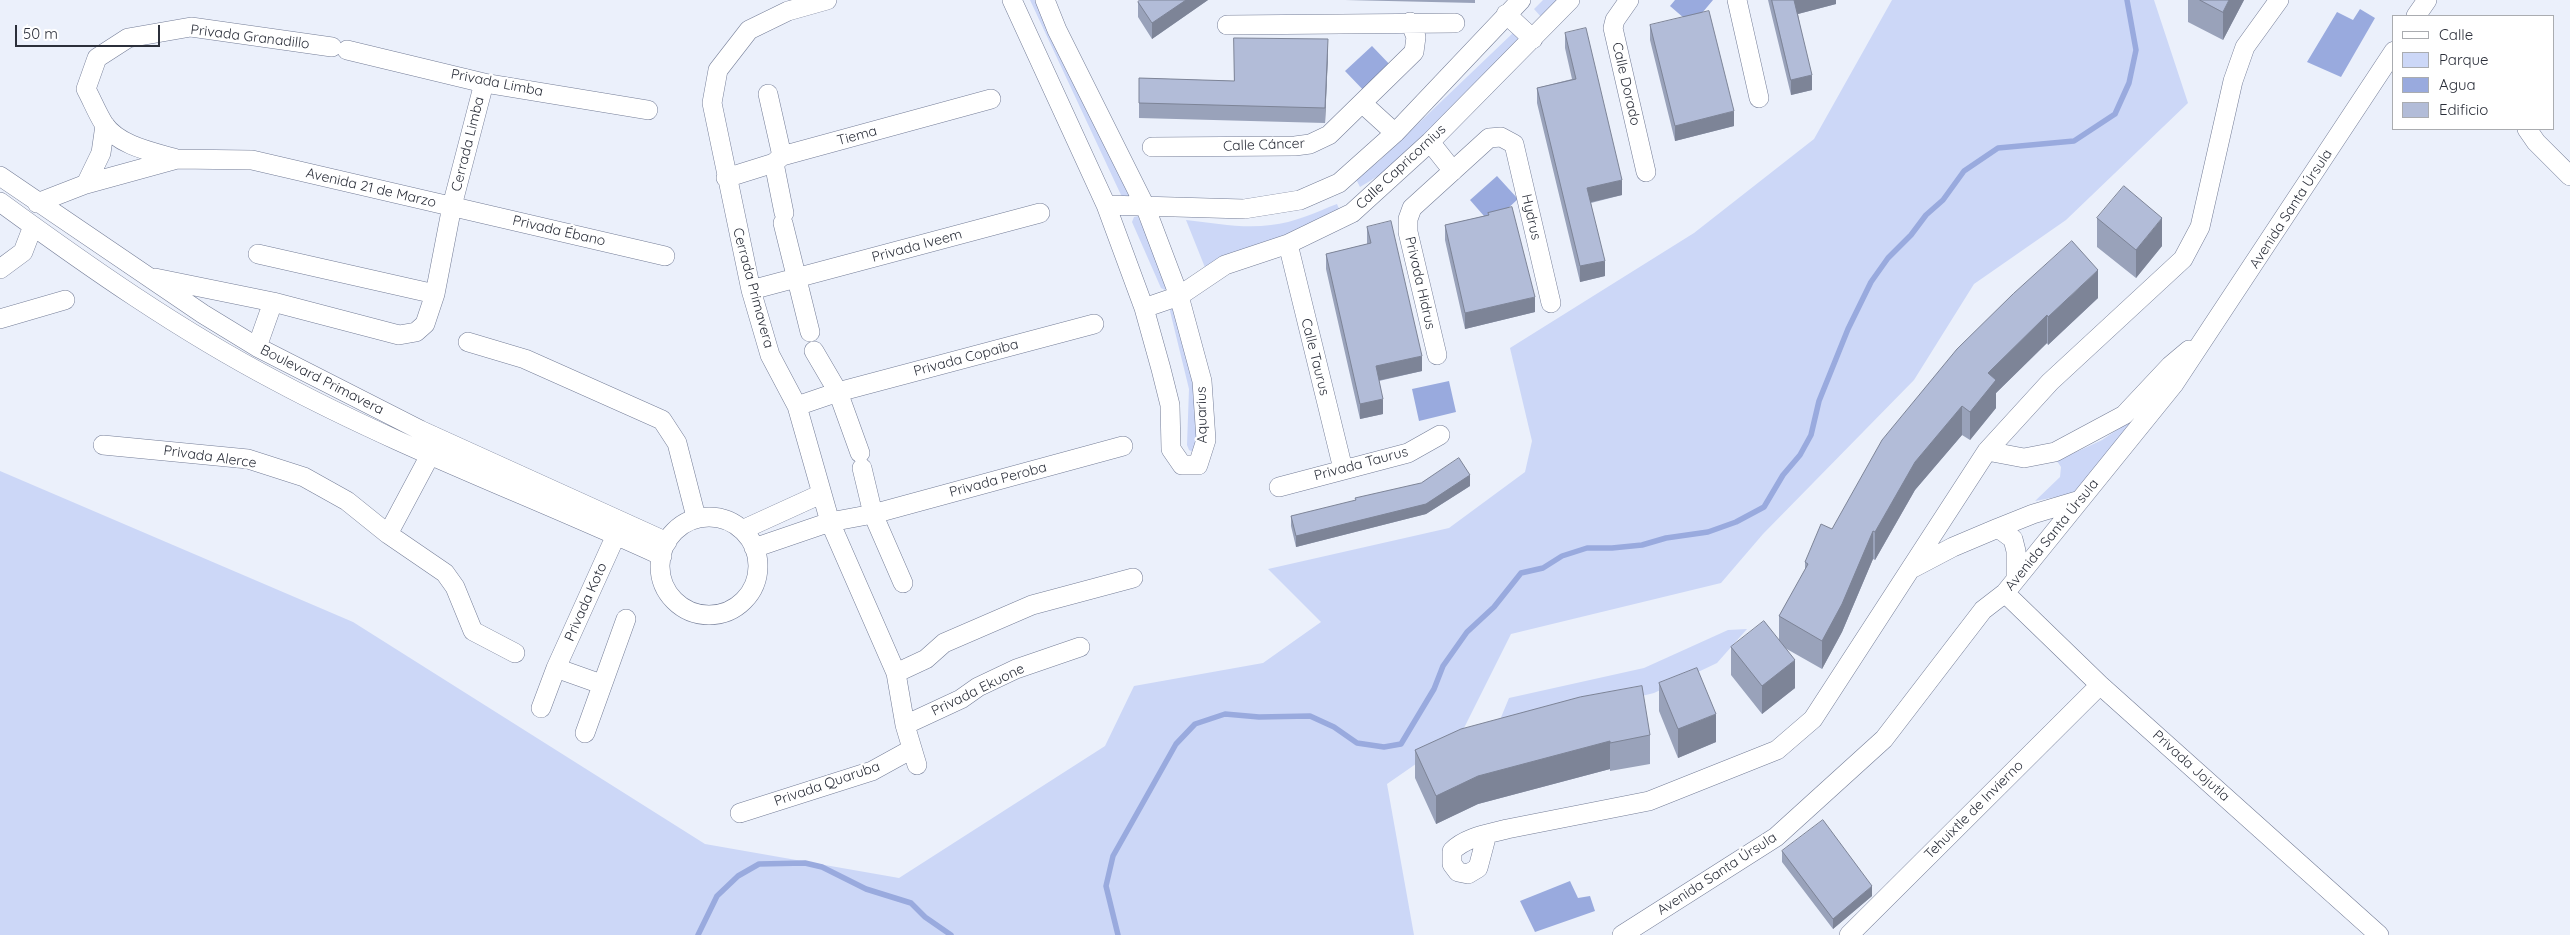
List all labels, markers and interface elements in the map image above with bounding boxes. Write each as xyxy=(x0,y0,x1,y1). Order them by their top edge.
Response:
scale bar xyxy=(18,15,162,47)
legend xyxy=(2392,15,2555,130)
street label: Privada Granadillo xyxy=(190,21,310,53)
text: 50 m xyxy=(23,24,58,43)
text: Calle xyxy=(2439,25,2473,44)
street label: Calle Dorado xyxy=(1608,41,1644,127)
text: Parque xyxy=(2439,50,2489,69)
street label: Privada Limba xyxy=(449,66,545,100)
text: Agua xyxy=(2439,75,2476,94)
street label: Cerrada Limba xyxy=(448,95,488,193)
text: Edificio xyxy=(2439,100,2488,119)
street label: Calle Capricornius xyxy=(1353,121,1449,213)
street label: Tiema xyxy=(835,123,879,149)
street label: Calle Cáncer xyxy=(1223,135,1305,155)
street label: Avenida Santa Úrsula xyxy=(2246,146,2336,272)
street label: Avenida 21 de Marzo xyxy=(304,165,438,211)
street label: Hydrus xyxy=(1518,193,1544,241)
street label: Privada Ébano xyxy=(511,212,607,250)
street label: Cerrada Primavera xyxy=(729,226,777,350)
street label: Privada Iveem xyxy=(870,226,964,266)
street label: Privada Hidrus xyxy=(1401,235,1439,331)
street label: Calle Taurus xyxy=(1297,317,1333,397)
street label: Privada Copaiba xyxy=(912,336,1020,380)
street label: Boulevard Primavera xyxy=(257,342,387,418)
street label: Aquarius xyxy=(1193,386,1211,444)
street label: Privada Alerce xyxy=(162,442,258,472)
street label: Privada Taurus xyxy=(1312,443,1410,485)
street label: Privada Peroba xyxy=(948,459,1048,501)
street label: Avenida Santa Úrsula xyxy=(2002,476,2102,594)
street label: Privada Koto xyxy=(561,560,611,644)
street label: Privada Ekuone xyxy=(929,660,1027,720)
street label: Privada Jojutla xyxy=(2149,727,2233,805)
street label: Tehuixtle de Invierno xyxy=(1921,757,2027,863)
street label: Privada Quaruba xyxy=(772,758,882,810)
street label: Avenida Santa Úrsula xyxy=(1654,829,1780,919)

